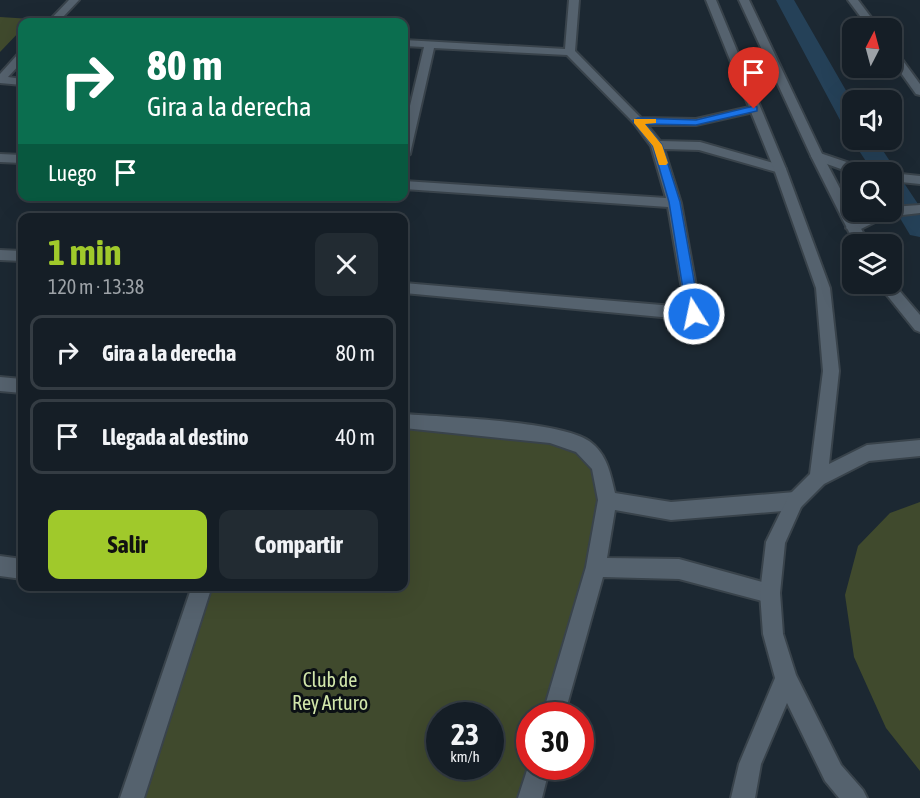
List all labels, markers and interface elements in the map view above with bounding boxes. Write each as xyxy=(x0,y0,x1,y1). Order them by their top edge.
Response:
north arrow xyxy=(842,18,902,78)
map controls xyxy=(842,18,902,294)
text: 80 m xyxy=(147,41,222,89)
icon: right xyxy=(48,42,126,120)
pin xyxy=(728,47,779,109)
icon: arrive xyxy=(737,56,770,89)
button: sound xyxy=(842,90,902,150)
text: Gira a la derecha xyxy=(147,91,312,122)
icon: arrive xyxy=(109,156,142,189)
text: Luego xyxy=(48,160,97,186)
button: search xyxy=(842,162,902,222)
text: 1 min xyxy=(48,231,122,273)
button: close xyxy=(315,233,378,296)
button: layers xyxy=(842,234,902,294)
text: 120 m · 13:38 xyxy=(48,275,144,298)
position arrow xyxy=(662,282,726,346)
icon: right xyxy=(51,336,84,369)
text: Gira a la derecha xyxy=(102,340,236,366)
text: 80 m xyxy=(335,340,375,366)
icon: arrive xyxy=(51,420,84,453)
text: Llegada al destino xyxy=(102,424,249,450)
text: 40 m xyxy=(335,424,375,450)
button: Salir xyxy=(48,510,207,579)
button: Compartir xyxy=(219,510,378,579)
park label: Club de Rey Arturo xyxy=(292,668,368,714)
speed limit sign: 30 xyxy=(516,702,594,780)
text: 23 xyxy=(451,717,479,751)
text: km/h xyxy=(450,748,480,765)

